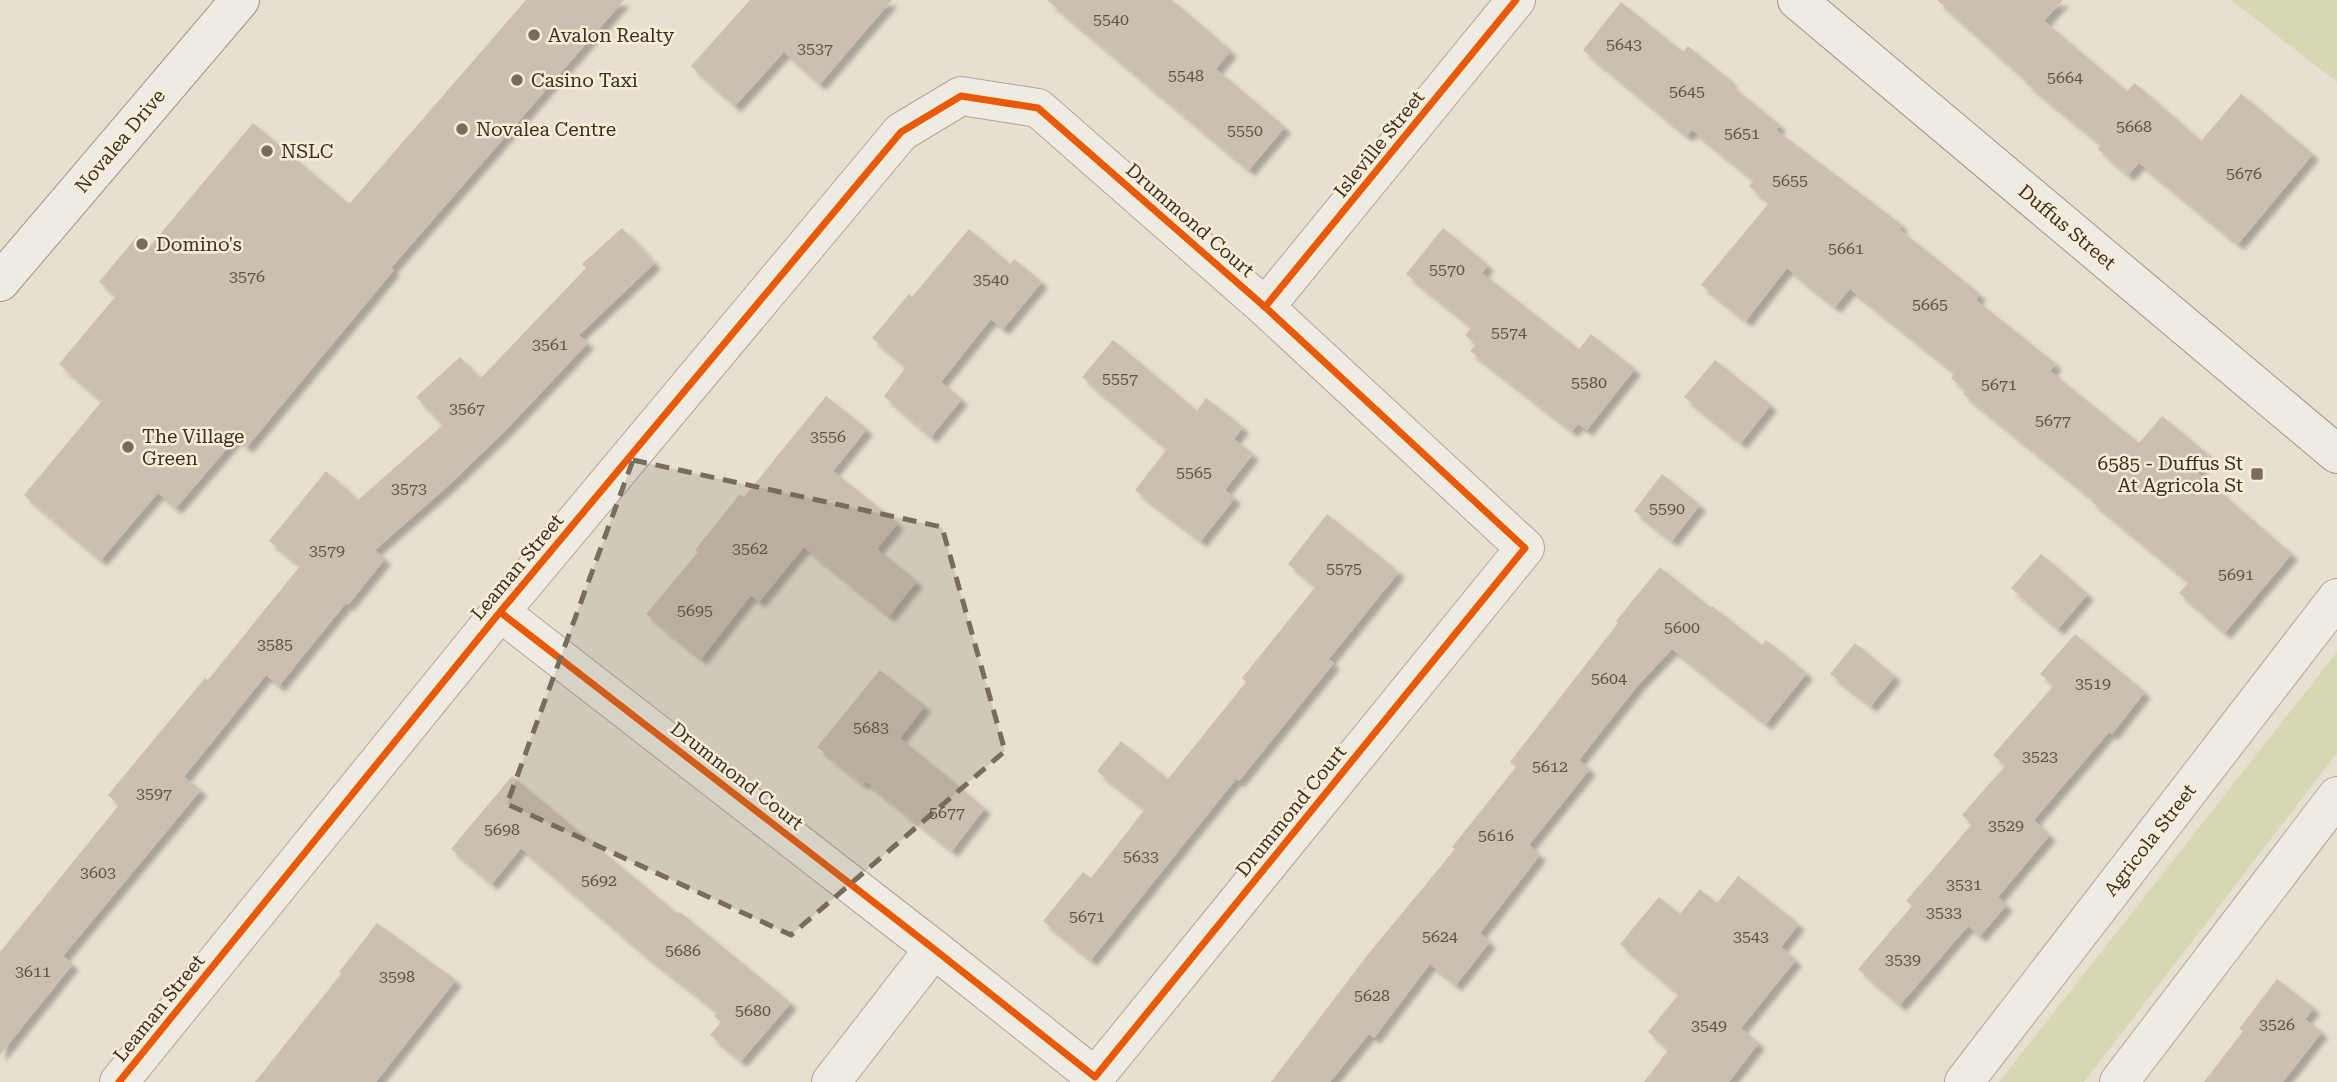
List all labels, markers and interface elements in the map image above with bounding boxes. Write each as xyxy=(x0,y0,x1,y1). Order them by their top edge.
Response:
house number: 5540 xyxy=(1093,10,1129,29)
place label: Avalon Realty xyxy=(548,24,675,47)
marker: Avalon Realty xyxy=(526,27,542,43)
house number: 5643 xyxy=(1606,35,1642,54)
house number: 3537 xyxy=(797,39,833,58)
house number: 5548 xyxy=(1168,66,1204,85)
house number: 5664 xyxy=(2047,68,2083,87)
place label: Casino Taxi xyxy=(531,69,638,92)
marker: Casino Taxi xyxy=(509,72,525,88)
house number: 5645 xyxy=(1669,82,1705,101)
street label: Novalea Drive xyxy=(70,85,170,197)
street label: Isleville Street xyxy=(1329,86,1429,202)
house number: 5668 xyxy=(2116,117,2152,136)
place label: Novalea Centre xyxy=(476,118,616,141)
marker: Novalea Centre xyxy=(454,121,470,137)
house number: 5550 xyxy=(1227,121,1263,140)
house number: 5651 xyxy=(1724,124,1760,143)
place label: NSLC xyxy=(281,140,333,163)
marker: NSLC xyxy=(259,143,275,159)
street label: Drummond Court xyxy=(1121,158,1259,282)
house number: 5676 xyxy=(2226,164,2262,183)
house number: 5655 xyxy=(1772,171,1808,190)
street label: Duffus Street xyxy=(2013,179,2121,275)
place label: Domino's xyxy=(156,233,242,256)
marker: Domino's xyxy=(134,236,150,252)
house number: 5661 xyxy=(1828,239,1864,258)
house number: 5570 xyxy=(1429,260,1465,279)
house number: 3576 xyxy=(229,267,265,286)
house number: 3540 xyxy=(973,270,1009,289)
house number: 5665 xyxy=(1912,295,1948,314)
house number: 5574 xyxy=(1491,323,1527,342)
house number: 3561 xyxy=(532,335,568,354)
house number: 5557 xyxy=(1102,369,1138,388)
house number: 5580 xyxy=(1571,373,1607,392)
house number: 5671 xyxy=(1981,375,2017,394)
house number: 3567 xyxy=(449,399,485,418)
house number: 5677 xyxy=(2035,411,2071,430)
place label: The Village Green xyxy=(142,425,244,470)
house number: 3556 xyxy=(810,427,846,446)
marker: The Village Green xyxy=(120,439,136,455)
place label: 6585 - Duffus St At Agricola St xyxy=(2098,452,2243,497)
house number: 5565 xyxy=(1176,463,1212,482)
marker: 6585 - Duffus St At Agricola St xyxy=(2249,466,2265,482)
house number: 3573 xyxy=(391,479,427,498)
house number: 5590 xyxy=(1649,499,1685,518)
street label: Leaman Street xyxy=(466,509,568,625)
house number: 3562 xyxy=(732,539,768,558)
house number: 3579 xyxy=(309,541,345,560)
house number: 5575 xyxy=(1326,559,1362,578)
house number: 5691 xyxy=(2218,565,2254,584)
house number: 5695 xyxy=(677,601,713,620)
house number: 5600 xyxy=(1664,618,1700,637)
house number: 3585 xyxy=(257,635,293,654)
house number: 5604 xyxy=(1591,669,1627,688)
house number: 3519 xyxy=(2075,674,2111,693)
street label: Drummond Court xyxy=(666,717,808,835)
house number: 5683 xyxy=(853,718,889,737)
street label: Drummond Court xyxy=(1231,741,1351,881)
house number: 3523 xyxy=(2022,747,2058,766)
house number: 5612 xyxy=(1532,757,1568,776)
street label: Agricola Street xyxy=(2099,779,2201,901)
house number: 3597 xyxy=(136,784,172,803)
house number: 5677 xyxy=(929,803,965,822)
house number: 3529 xyxy=(1988,816,2024,835)
house number: 5698 xyxy=(484,820,520,839)
house number: 5616 xyxy=(1478,826,1514,845)
house number: 5633 xyxy=(1123,847,1159,866)
house number: 3603 xyxy=(80,863,116,882)
house number: 5692 xyxy=(581,871,617,890)
house number: 3531 xyxy=(1946,875,1982,894)
house number: 3533 xyxy=(1926,903,1962,922)
house number: 5671 xyxy=(1069,907,1105,926)
house number: 5624 xyxy=(1422,927,1458,946)
house number: 3543 xyxy=(1733,927,1769,946)
house number: 5686 xyxy=(665,941,701,960)
street label: Leaman Street xyxy=(109,950,209,1066)
house number: 3539 xyxy=(1885,950,1921,969)
house number: 3611 xyxy=(15,962,51,981)
house number: 3598 xyxy=(379,967,415,986)
house number: 5628 xyxy=(1354,986,1390,1005)
house number: 5680 xyxy=(735,1001,771,1020)
house number: 3526 xyxy=(2259,1015,2295,1034)
house number: 3549 xyxy=(1691,1016,1727,1035)

